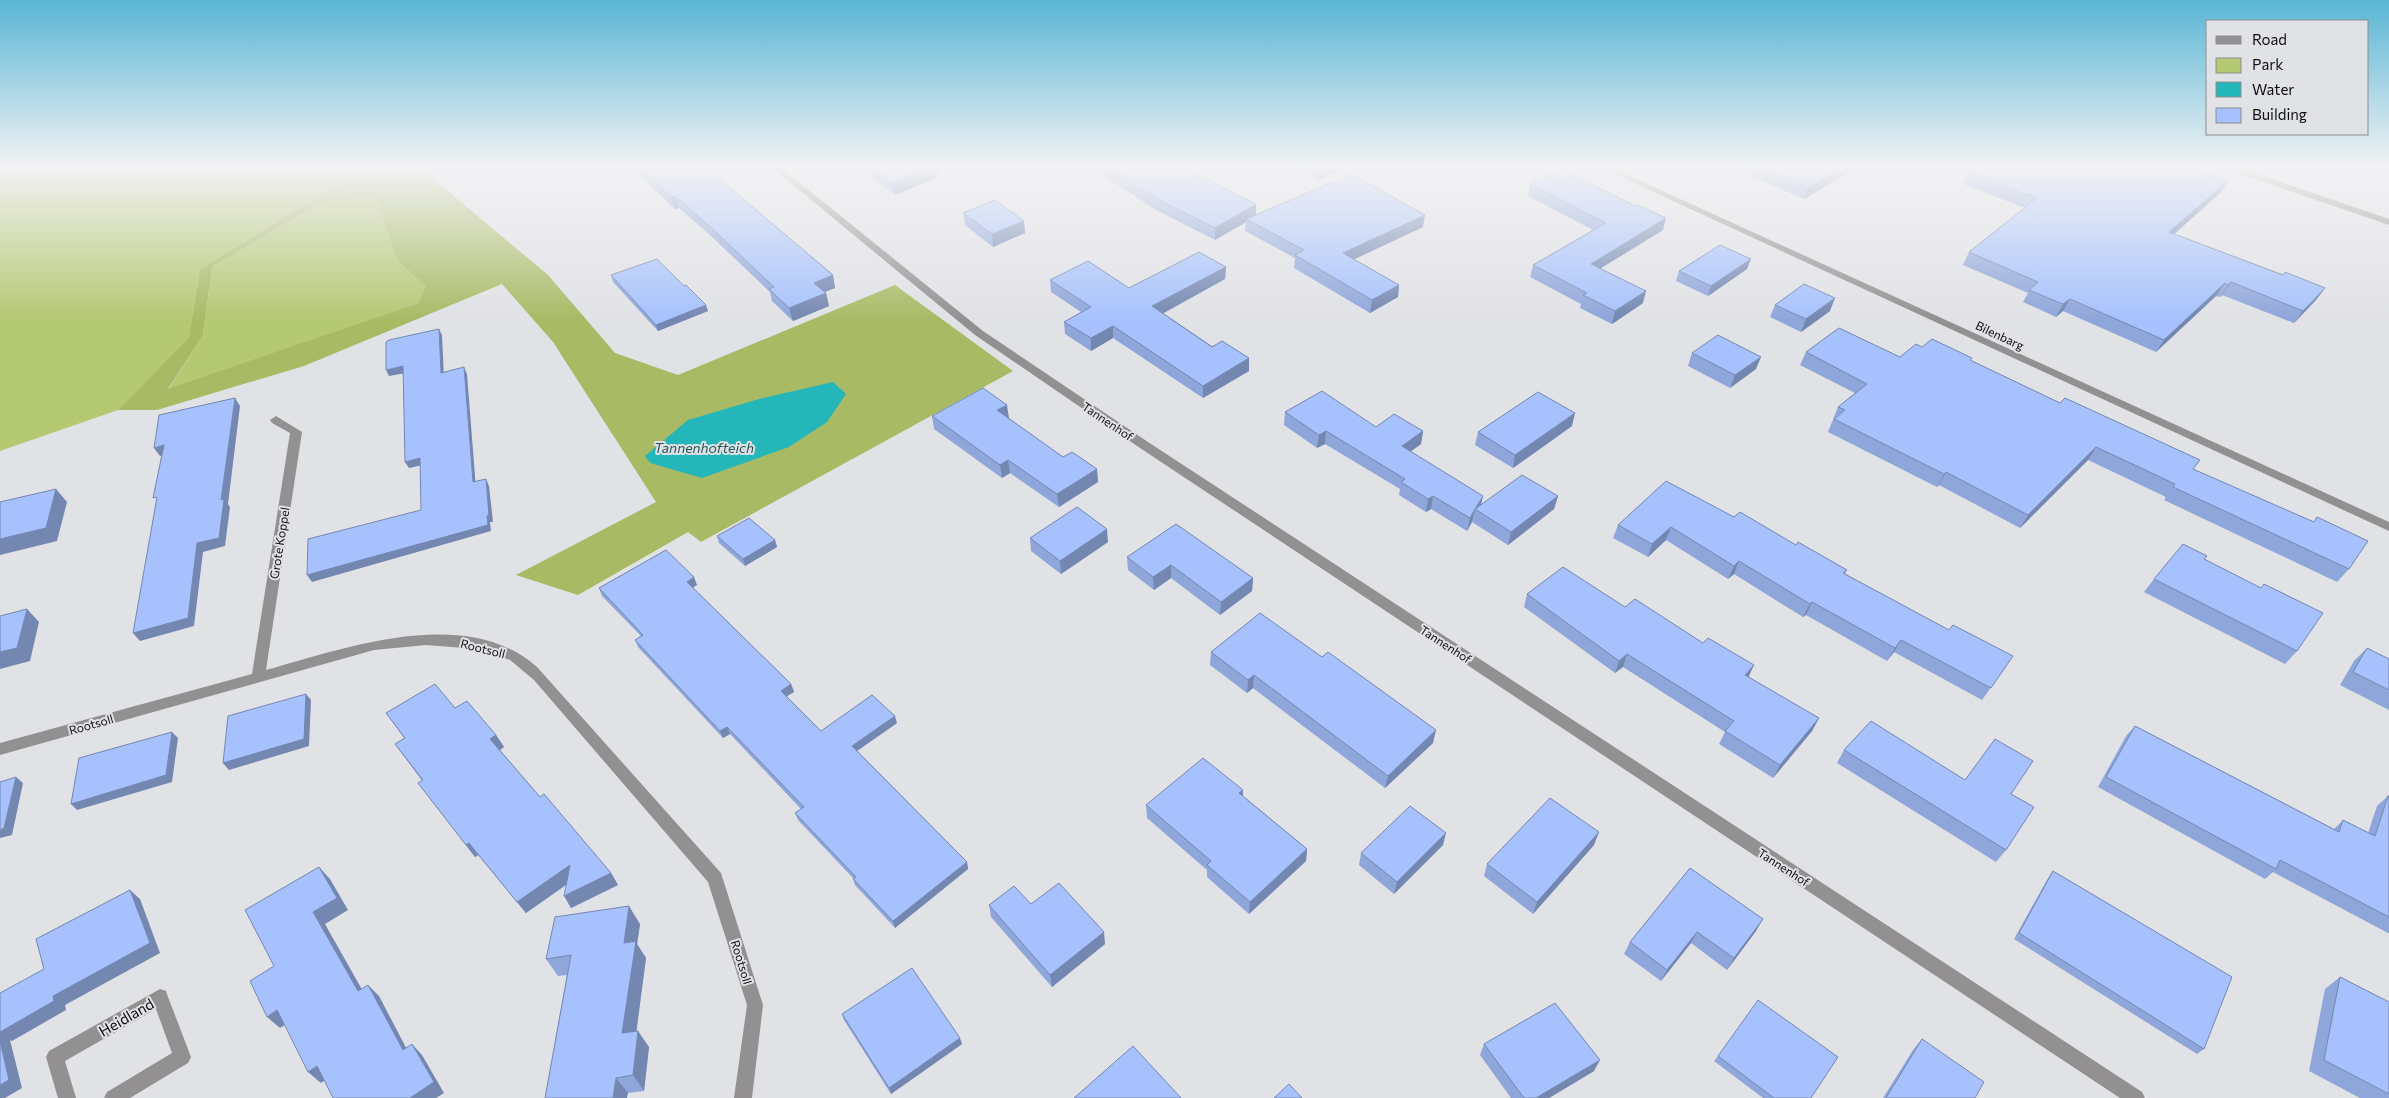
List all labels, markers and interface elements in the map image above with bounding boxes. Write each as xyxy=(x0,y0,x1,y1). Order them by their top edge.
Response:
legend xyxy=(2206,20,2369,135)
text: Road xyxy=(2252,30,2287,48)
text: Park xyxy=(2252,55,2283,73)
text: Water xyxy=(2252,80,2294,98)
text: Building xyxy=(2252,105,2307,123)
street label: Bilenbarg xyxy=(1974,318,2027,352)
street label: Tannenhof xyxy=(1080,399,1136,443)
water label: Tannenhofteich xyxy=(654,439,754,456)
street label: Grote Koppel xyxy=(266,506,292,580)
street label: Tannenhof xyxy=(1418,622,1475,666)
street label: Rootsoll xyxy=(459,636,507,660)
street label: Rootsoll xyxy=(67,711,115,737)
street label: Tannenhof xyxy=(1756,845,1813,889)
street label: Rootsoll xyxy=(729,938,755,986)
street label: Heidland xyxy=(95,994,157,1040)

